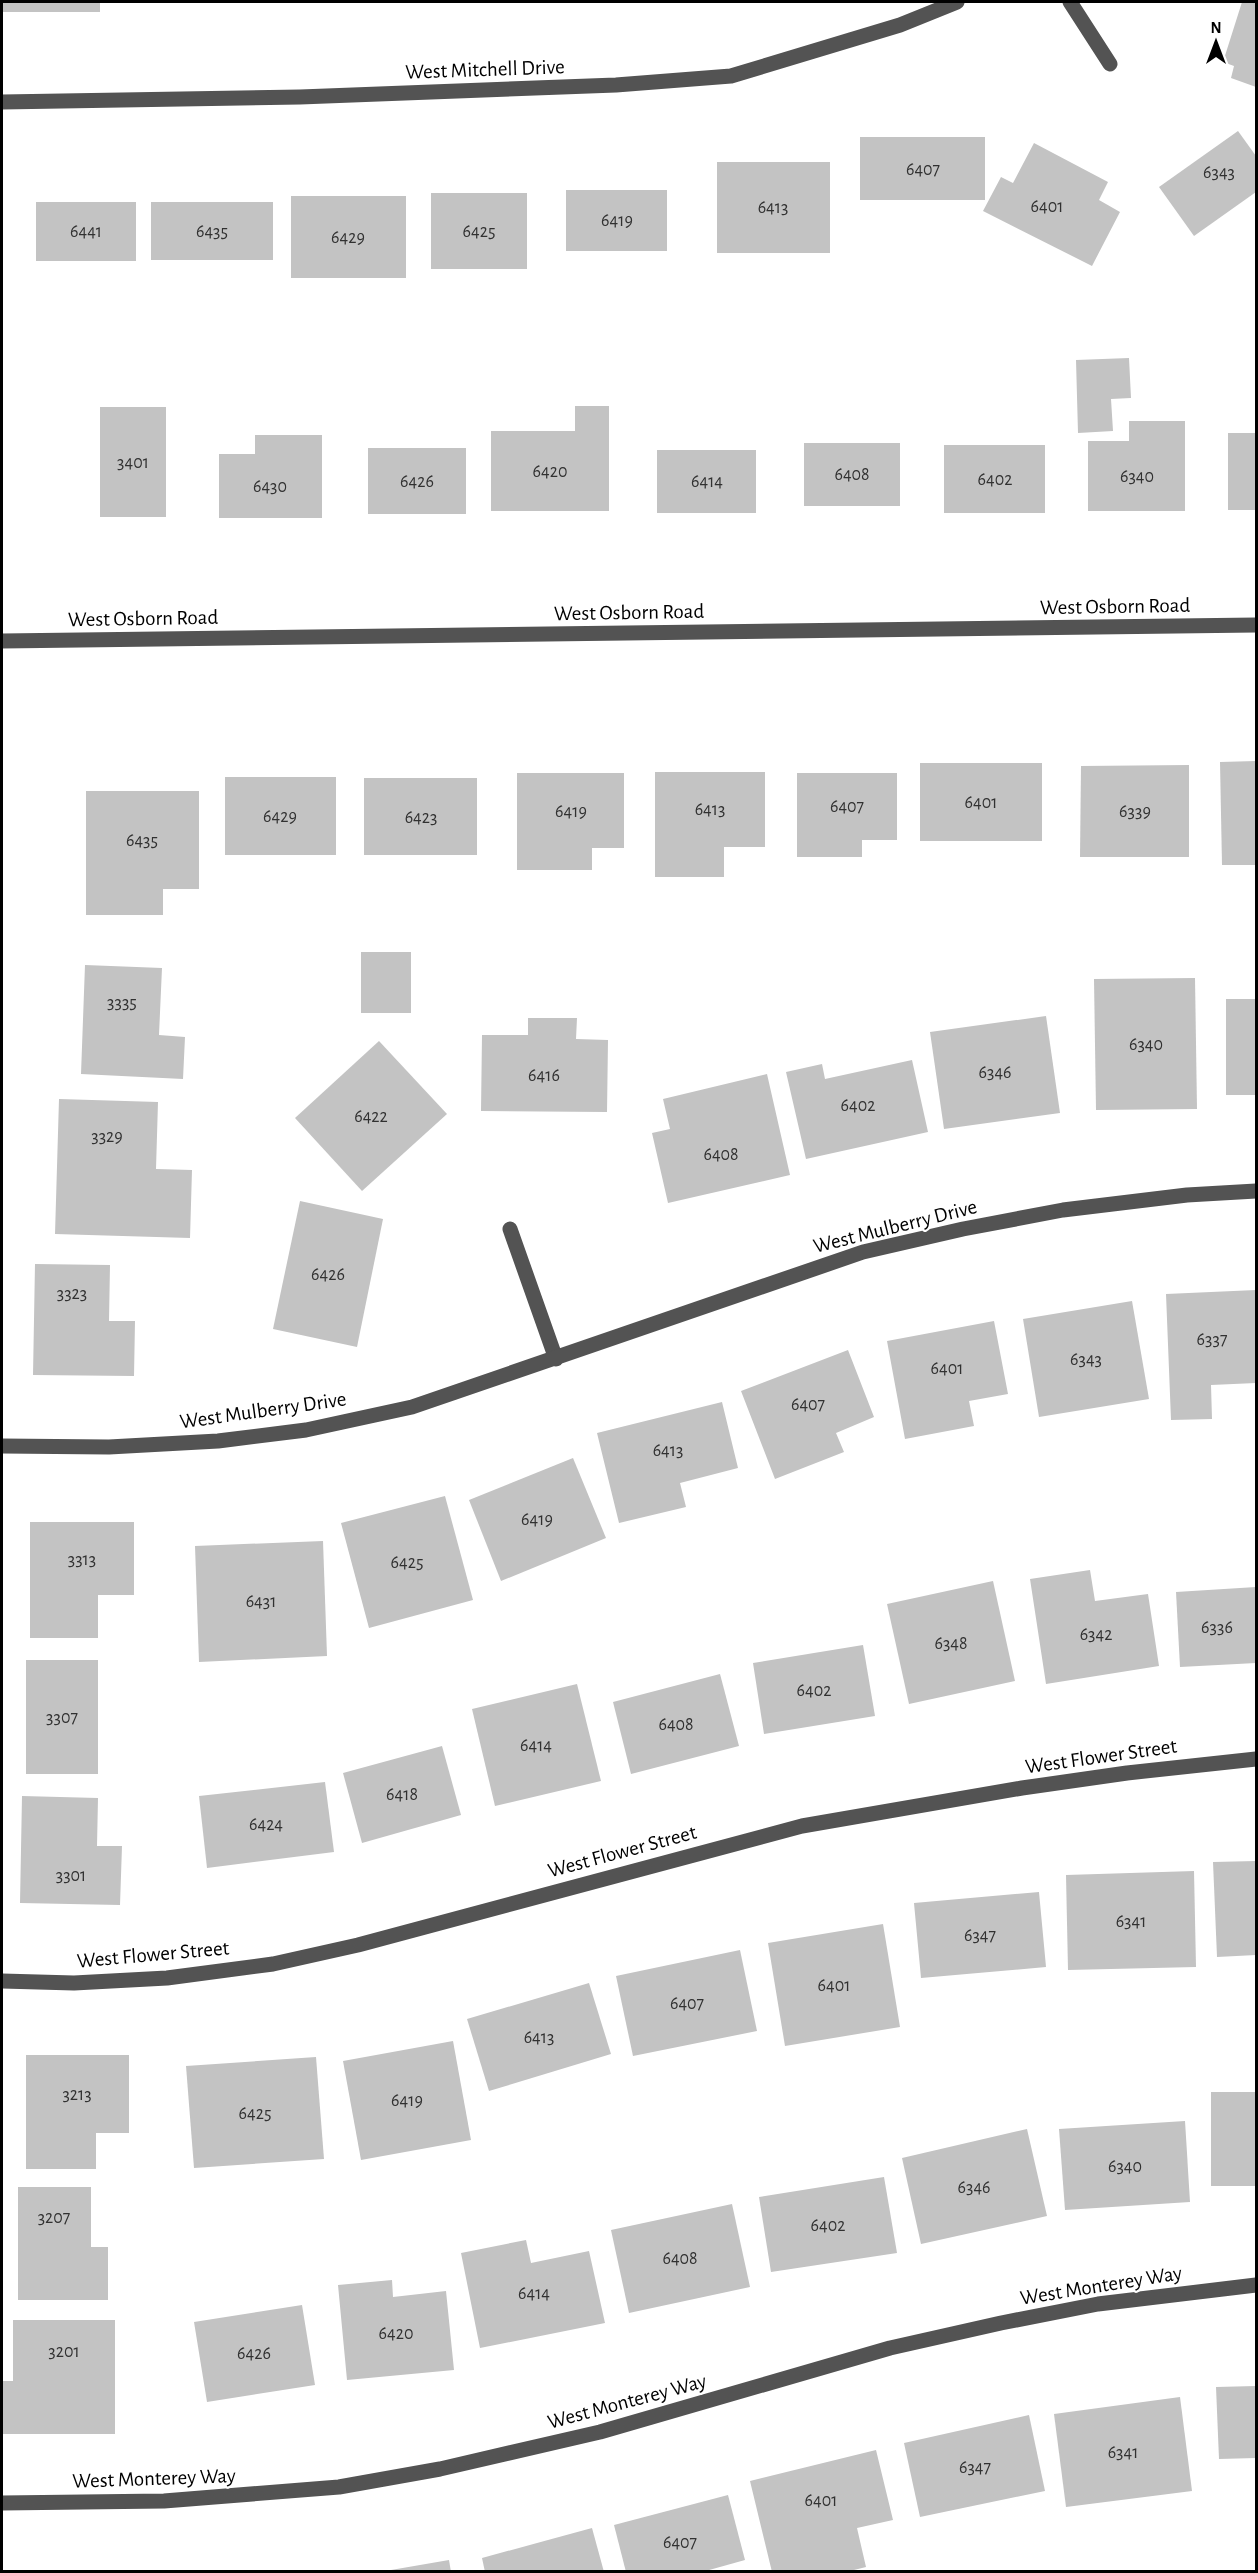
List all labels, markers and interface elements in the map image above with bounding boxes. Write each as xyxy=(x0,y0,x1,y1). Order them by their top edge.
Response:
north arrow xyxy=(1186,12,1246,72)
text: N xyxy=(1210,20,1222,36)
street label: West Mitchell Drive xyxy=(405,56,565,83)
house number: 6407 xyxy=(906,161,940,179)
house number: 6343 xyxy=(1203,164,1235,182)
house number: 6401 xyxy=(1031,198,1063,216)
house number: 6413 xyxy=(758,199,788,217)
house number: 6419 xyxy=(601,212,633,230)
house number: 6441 xyxy=(70,223,102,241)
house number: 6435 xyxy=(196,223,228,241)
house number: 6425 xyxy=(463,223,495,241)
house number: 6429 xyxy=(331,229,365,247)
house number: 3401 xyxy=(117,454,149,472)
house number: 6420 xyxy=(533,463,567,481)
house number: 6408 xyxy=(834,466,870,484)
house number: 6340 xyxy=(1120,468,1154,486)
house number: 6402 xyxy=(978,471,1012,489)
house number: 6426 xyxy=(400,473,434,491)
house number: 6414 xyxy=(691,473,723,491)
house number: 6430 xyxy=(253,478,287,496)
street label: West Osborn Road xyxy=(1040,595,1190,618)
street label: West Osborn Road xyxy=(554,601,704,624)
street label: West Osborn Road xyxy=(68,607,218,630)
house number: 6401 xyxy=(965,794,997,812)
house number: 6407 xyxy=(830,798,864,816)
house number: 6413 xyxy=(695,801,725,819)
house number: 6419 xyxy=(555,803,587,821)
house number: 6339 xyxy=(1119,803,1151,821)
house number: 6429 xyxy=(263,808,297,826)
house number: 6423 xyxy=(405,809,437,827)
house number: 6435 xyxy=(126,832,158,850)
house number: 3335 xyxy=(107,994,137,1012)
house number: 6340 xyxy=(1129,1036,1163,1054)
house number: 6346 xyxy=(979,1064,1012,1082)
house number: 6416 xyxy=(528,1067,560,1085)
house number: 6402 xyxy=(841,1097,875,1115)
house number: 6422 xyxy=(354,1108,388,1126)
house number: 3329 xyxy=(91,1128,123,1146)
house number: 6408 xyxy=(703,1146,739,1164)
street label: West Mulberry Drive xyxy=(811,1196,979,1257)
house number: 6426 xyxy=(311,1266,345,1284)
house number: 3323 xyxy=(57,1285,87,1303)
house number: 6337 xyxy=(1197,1331,1227,1349)
house number: 6343 xyxy=(1070,1351,1102,1369)
house number: 6401 xyxy=(931,1360,963,1378)
street label: West Mulberry Drive xyxy=(178,1388,348,1433)
house number: 6407 xyxy=(791,1396,825,1414)
house number: 6413 xyxy=(653,1442,683,1460)
house number: 6419 xyxy=(521,1511,553,1529)
house number: 3313 xyxy=(68,1551,96,1569)
house number: 6425 xyxy=(391,1554,423,1572)
house number: 6431 xyxy=(246,1593,276,1611)
house number: 6336 xyxy=(1201,1619,1233,1637)
house number: 6342 xyxy=(1080,1626,1112,1644)
house number: 6348 xyxy=(934,1635,968,1653)
house number: 6402 xyxy=(797,1682,831,1700)
house number: 3307 xyxy=(46,1709,78,1727)
house number: 6408 xyxy=(658,1716,694,1734)
street label: West Flower Street xyxy=(1024,1735,1179,1778)
house number: 6414 xyxy=(520,1737,552,1755)
house number: 6418 xyxy=(386,1786,418,1804)
house number: 6424 xyxy=(249,1816,283,1834)
street label: West Flower Street xyxy=(546,1821,699,1881)
house number: 3301 xyxy=(56,1867,86,1885)
house number: 6341 xyxy=(1116,1913,1146,1931)
house number: 6347 xyxy=(964,1927,996,1945)
street label: West Flower Street xyxy=(76,1937,230,1972)
house number: 6401 xyxy=(818,1977,850,1995)
house number: 6407 xyxy=(670,1995,704,2013)
house number: 6413 xyxy=(524,2029,554,2047)
house number: 3213 xyxy=(62,2086,92,2104)
house number: 6419 xyxy=(391,2092,423,2110)
house number: 6425 xyxy=(239,2105,271,2123)
house number: 6340 xyxy=(1108,2158,1142,2176)
house number: 6346 xyxy=(958,2179,991,2197)
house number: 3207 xyxy=(38,2209,70,2227)
house number: 6402 xyxy=(811,2217,845,2235)
house number: 6408 xyxy=(662,2250,698,2268)
street label: West Monterey Way xyxy=(1019,2262,1183,2309)
house number: 6414 xyxy=(518,2285,550,2303)
house number: 6420 xyxy=(379,2325,413,2343)
house number: 3201 xyxy=(48,2343,80,2361)
house number: 6426 xyxy=(237,2345,271,2363)
street label: West Monterey Way xyxy=(545,2370,709,2433)
house number: 6341 xyxy=(1108,2444,1138,2462)
house number: 6347 xyxy=(959,2459,991,2477)
street label: West Monterey Way xyxy=(72,2465,236,2492)
house number: 6401 xyxy=(805,2492,837,2510)
house number: 6407 xyxy=(663,2534,697,2552)

